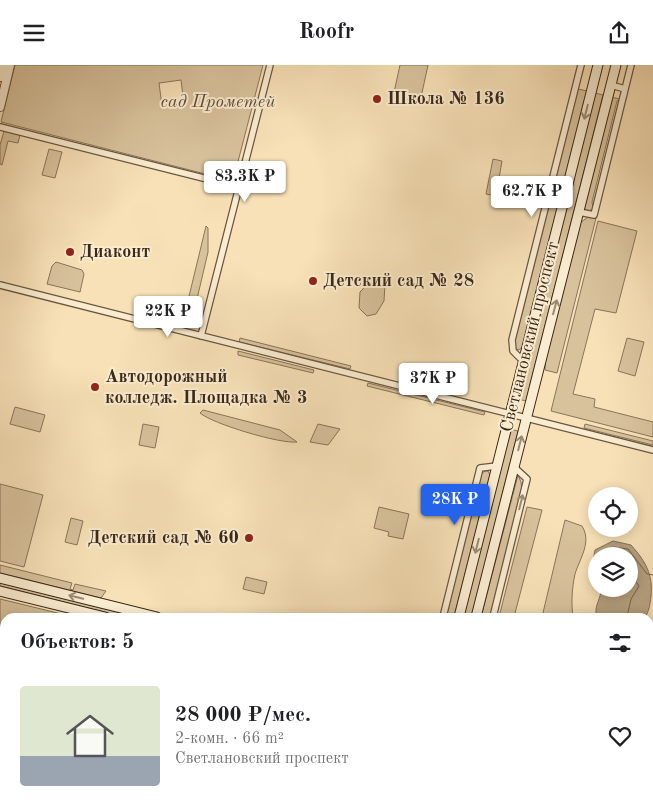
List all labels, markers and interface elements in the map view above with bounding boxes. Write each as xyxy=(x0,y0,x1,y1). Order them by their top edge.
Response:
icon: menu xyxy=(20,19,48,47)
icon: share xyxy=(605,19,633,47)
text: Roofr xyxy=(299,21,354,43)
place label: Школа № 136 xyxy=(387,90,505,108)
park label: сад Прометей xyxy=(160,93,276,111)
marker: Школа № 136 xyxy=(371,93,383,105)
one-way arrow xyxy=(581,104,590,120)
pin: 83.3K ₽ xyxy=(199,161,291,203)
text: 83.3K ₽ xyxy=(215,169,275,185)
pin: 62.7K ₽ xyxy=(486,175,578,218)
text: 62.7K ₽ xyxy=(502,184,562,200)
street label: Светлановский проспект xyxy=(498,240,562,434)
place label: Диаконт xyxy=(80,243,150,261)
marker: Диаконт xyxy=(64,246,76,258)
place label: Детский сад № 28 xyxy=(323,272,474,290)
marker: Детский сад № 28 xyxy=(307,275,319,287)
pin: 22K ₽ xyxy=(133,295,203,338)
one-way arrow xyxy=(550,299,560,315)
text: 22K ₽ xyxy=(145,304,191,320)
pin: 37K ₽ xyxy=(398,363,468,405)
place label: Автодорожный колледж. Площадка № 3 xyxy=(105,368,307,407)
text: 37K ₽ xyxy=(410,371,456,387)
marker: Автодорожный колледж. Площадка № 3 xyxy=(89,381,101,393)
one-way arrow xyxy=(516,435,525,451)
pin: 28K ₽ xyxy=(420,483,490,526)
map controls xyxy=(588,487,638,597)
button: locate xyxy=(588,487,638,537)
text: 28K ₽ xyxy=(432,492,478,508)
one-way arrow xyxy=(517,495,526,511)
place label: Детский сад № 60 xyxy=(88,529,239,547)
marker: Детский сад № 60 xyxy=(243,532,255,544)
one-way arrow xyxy=(472,538,481,554)
button: layers xyxy=(588,547,638,597)
one-way arrow xyxy=(68,592,84,601)
icon: filters xyxy=(606,629,634,657)
text: Объектов: 5 xyxy=(20,632,134,653)
text: 28 000 ₽/мес. xyxy=(175,705,311,726)
icon: home xyxy=(60,706,120,766)
icon: heart xyxy=(606,722,634,750)
text: 2-комн. · 66 m² xyxy=(175,731,284,747)
text: Светлановский проспект xyxy=(175,751,349,767)

